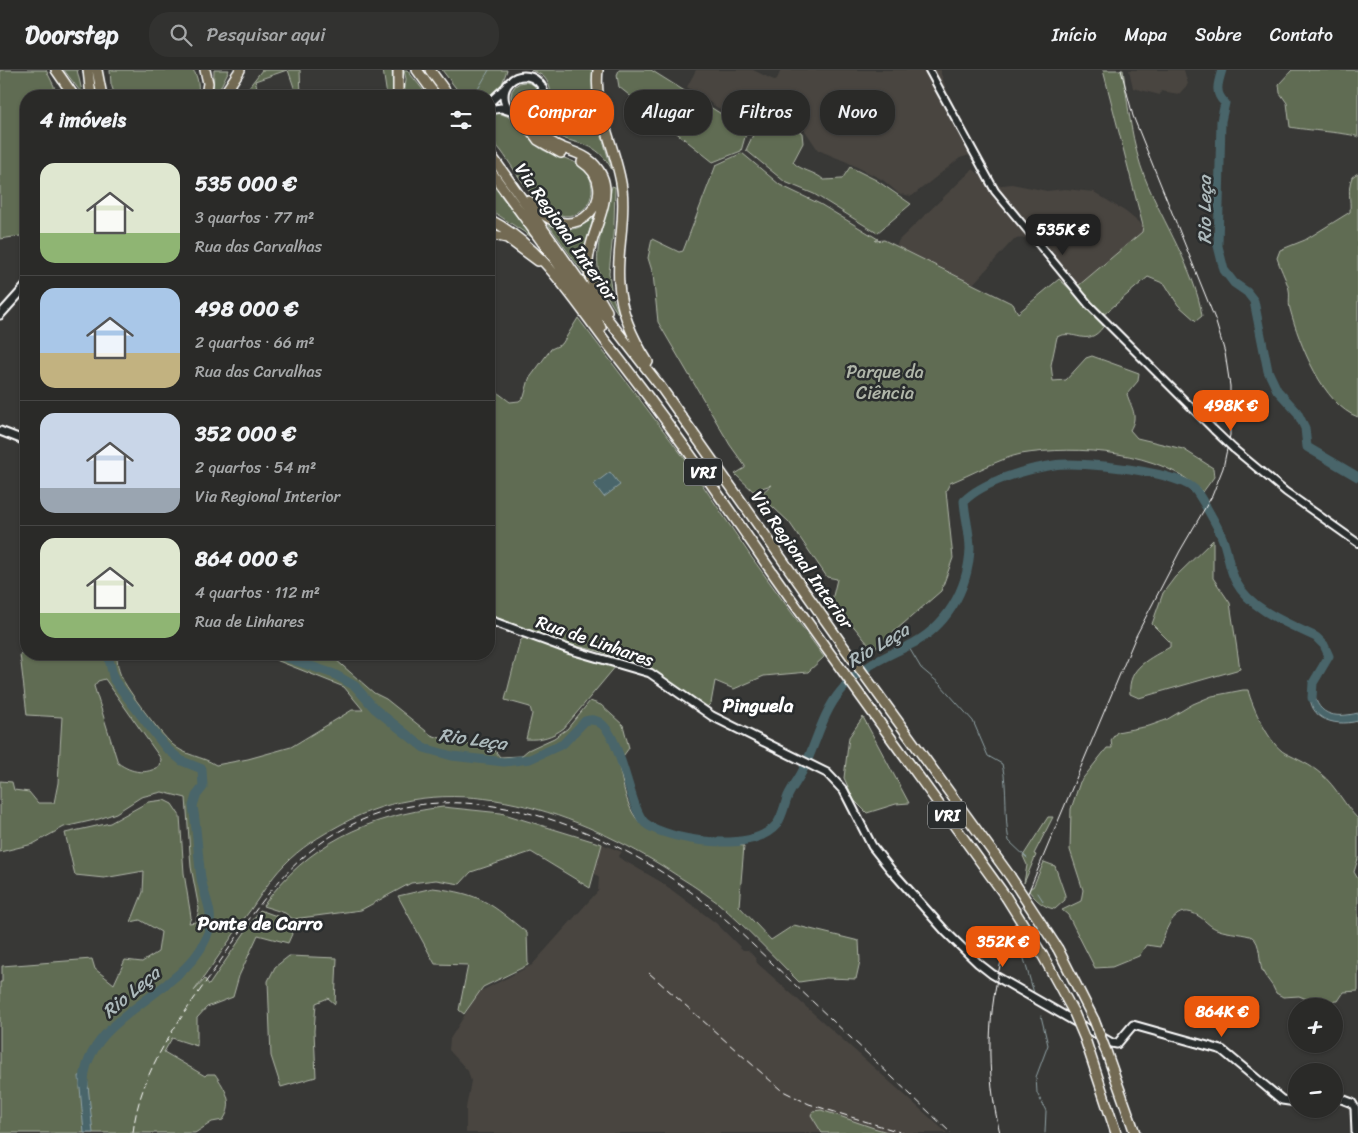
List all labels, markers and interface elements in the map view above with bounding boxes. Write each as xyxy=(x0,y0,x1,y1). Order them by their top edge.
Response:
search box xyxy=(149,12,499,57)
text: Doorstep xyxy=(25,14,119,56)
text: Pesquisar aqui xyxy=(207,18,326,51)
text: Início xyxy=(1052,19,1097,51)
text: Mapa xyxy=(1125,19,1167,51)
text: Sobre xyxy=(1195,19,1242,51)
text: Contato xyxy=(1270,19,1333,51)
icon: search xyxy=(167,21,195,49)
chip: Comprar xyxy=(510,90,614,135)
chip: Alugar xyxy=(624,90,712,135)
chip: Filtros xyxy=(722,90,810,135)
chip: Novo xyxy=(820,90,895,135)
text: 4 imóveis xyxy=(40,101,126,139)
icon: filters xyxy=(447,106,475,134)
street label: Via Regional Interior xyxy=(506,156,627,309)
text: 535 000 € xyxy=(195,165,297,203)
water label: Rio Leça xyxy=(1188,174,1221,244)
icon: home xyxy=(80,183,140,243)
text: 3 quartos · 77 m² xyxy=(195,203,314,232)
pin: 535K € xyxy=(1022,214,1104,256)
text: 535K € xyxy=(1037,215,1089,244)
text: Rua das Carvalhas xyxy=(195,232,322,261)
text: 498 000 € xyxy=(195,290,298,328)
icon: home xyxy=(80,308,140,368)
text: 2 quartos · 66 m² xyxy=(195,328,315,357)
park label: Parque da Ciência xyxy=(846,356,924,409)
text: Rua das Carvalhas xyxy=(195,357,322,386)
pin: 498K € xyxy=(1190,390,1272,432)
text: 498K € xyxy=(1204,391,1258,420)
text: 352 000 € xyxy=(195,415,296,453)
icon: home xyxy=(80,433,140,493)
text: 2 quartos · 54 m² xyxy=(195,453,316,482)
road number: VRI xyxy=(684,458,722,486)
text: Via Regional Interior xyxy=(195,482,340,511)
street label: Via Regional Interior xyxy=(742,484,863,637)
text: 864 000 € xyxy=(195,540,297,578)
icon: home xyxy=(80,558,140,618)
text: 4 quartos · 112 m² xyxy=(195,578,320,607)
street label: Rua de Linhares xyxy=(532,606,659,676)
text: Rua de Linhares xyxy=(195,607,304,636)
water label: Rio Leça xyxy=(840,613,917,677)
district label: Pinguela xyxy=(723,689,794,722)
water label: Rio Leça xyxy=(437,718,511,760)
road number: VRI xyxy=(928,802,966,828)
district label: Ponte de Carro xyxy=(197,907,323,940)
pin: 352K € xyxy=(962,926,1044,968)
text: 352K € xyxy=(977,927,1029,956)
water label: Rio Leça xyxy=(94,956,169,1027)
pin: 864K € xyxy=(1181,996,1263,1038)
text: 864K € xyxy=(1195,997,1249,1026)
map controls xyxy=(1288,998,1343,1118)
button: + xyxy=(1288,998,1343,1053)
button: − xyxy=(1288,1063,1343,1118)

